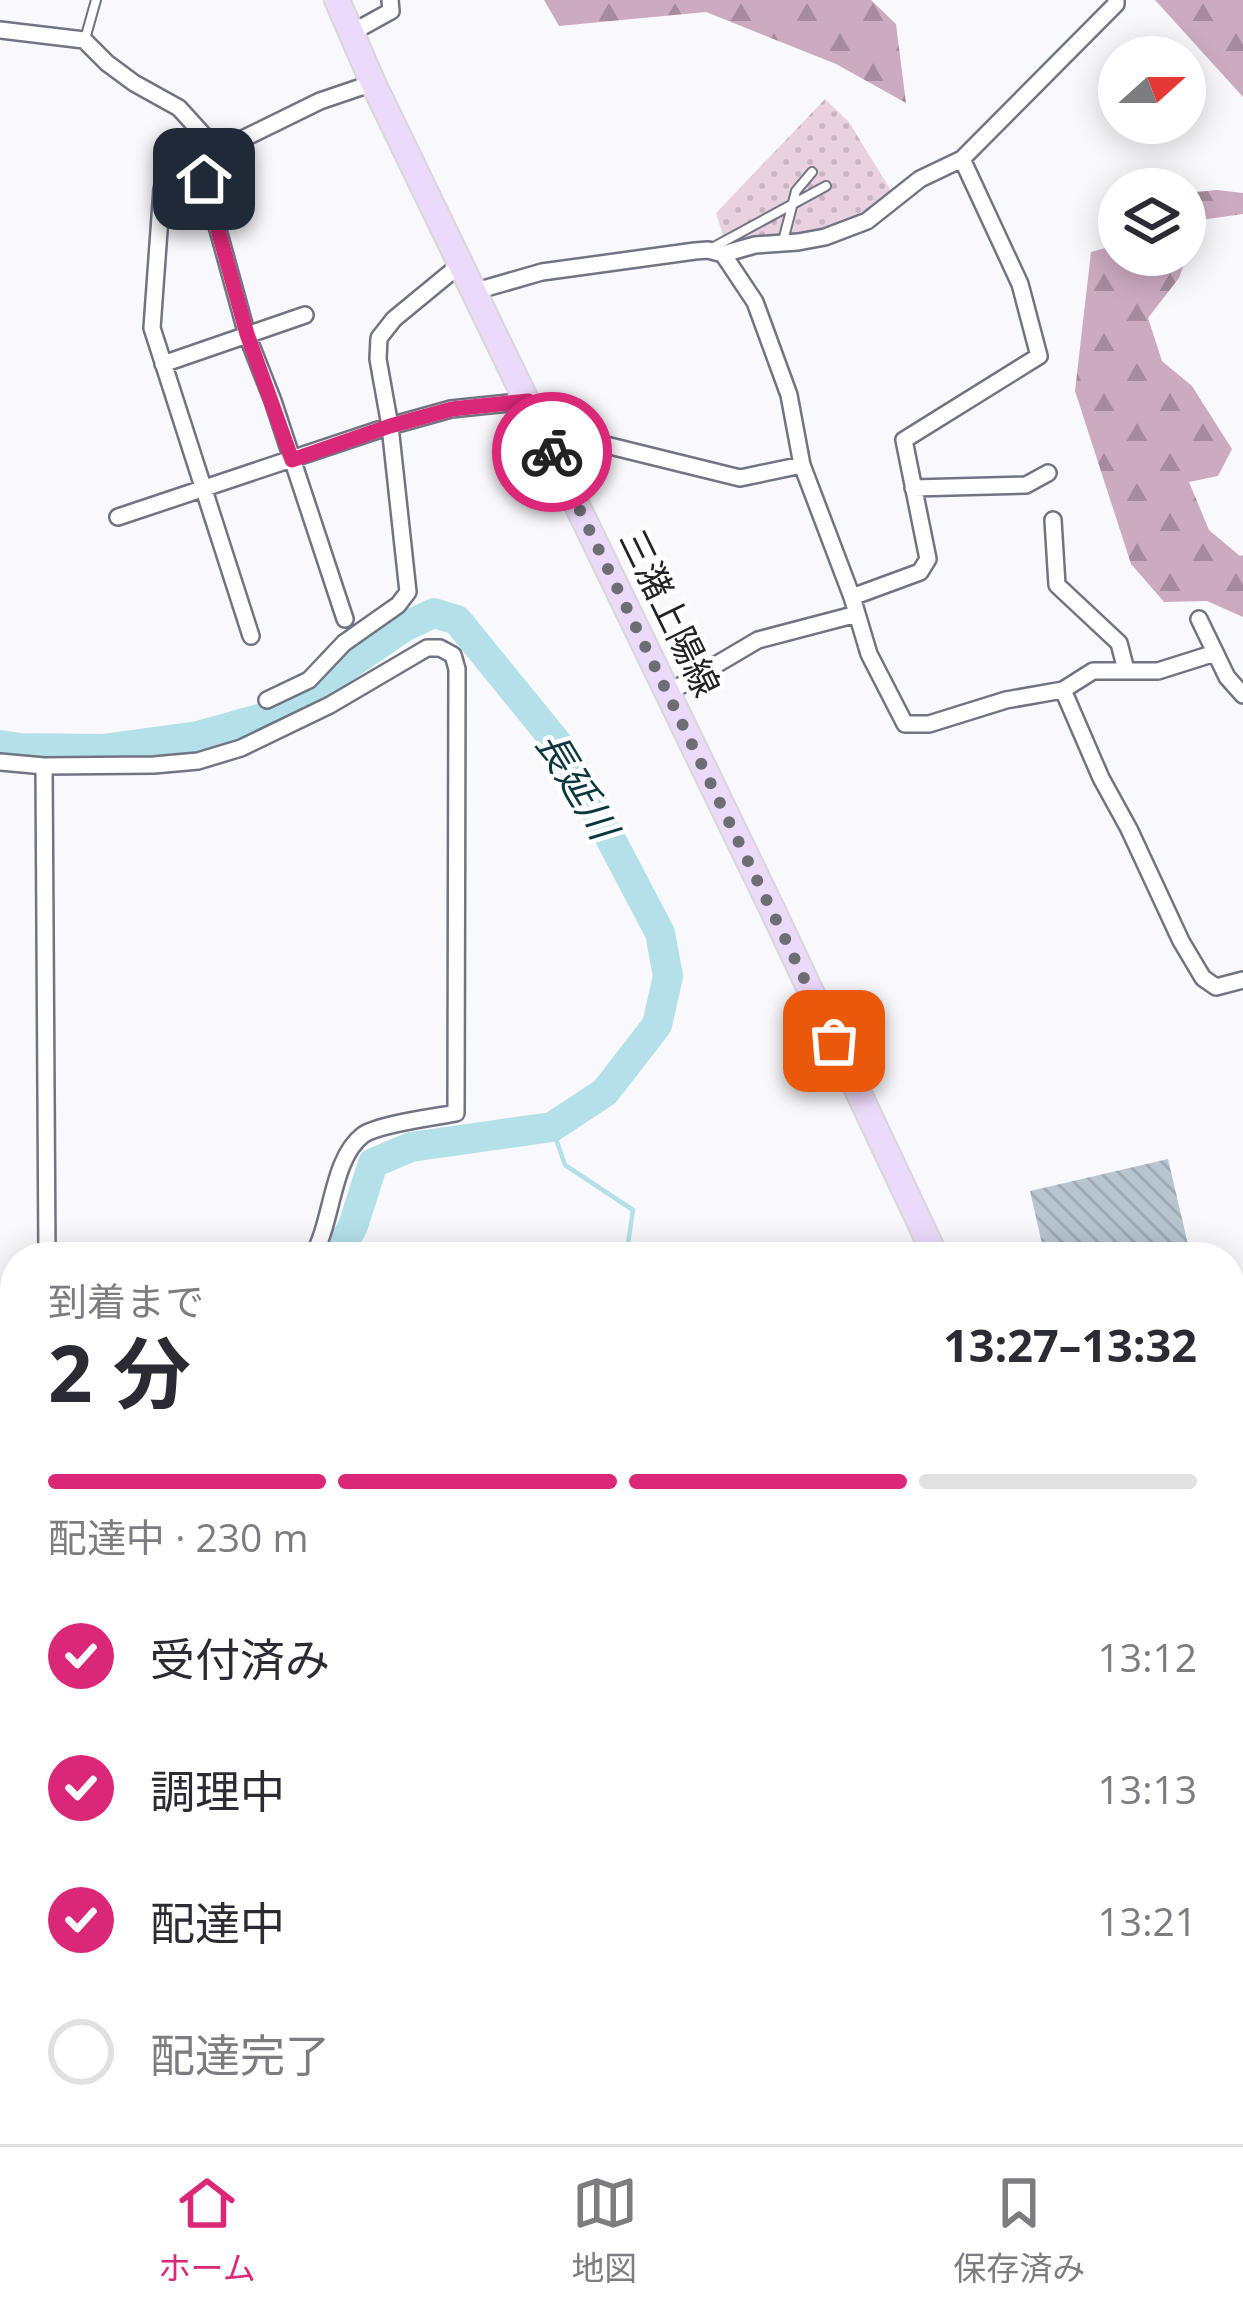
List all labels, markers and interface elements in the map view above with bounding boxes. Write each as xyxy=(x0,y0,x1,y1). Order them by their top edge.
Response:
north arrow xyxy=(1098,36,1206,144)
map controls xyxy=(1098,36,1206,276)
pin xyxy=(153,128,255,230)
icon: home xyxy=(171,146,237,212)
button: layers xyxy=(1098,168,1206,276)
courier xyxy=(492,392,612,512)
icon: bike xyxy=(519,419,585,485)
street label: 三潴上陽線 xyxy=(609,521,732,704)
water label: 長延川 xyxy=(525,720,633,851)
pin xyxy=(783,990,885,1092)
icon: bag xyxy=(801,1008,867,1074)
text: 到着まで xyxy=(48,1274,204,1327)
text: 13:27–13:32 xyxy=(943,1314,1197,1375)
text: 2 分 xyxy=(48,1319,191,1425)
text: 配達中 · 230 m xyxy=(48,1510,309,1563)
icon: check xyxy=(48,1623,114,1689)
text: 受付済み xyxy=(150,1628,330,1689)
text: 13:12 xyxy=(1098,1630,1197,1683)
icon: check xyxy=(48,1755,114,1821)
text: 調理中 xyxy=(150,1760,285,1821)
text: 13:13 xyxy=(1098,1762,1197,1815)
icon: check xyxy=(48,1887,114,1953)
text: 配達中 xyxy=(150,1892,285,1953)
text: 13:21 xyxy=(1098,1894,1197,1947)
text: 配達完了 xyxy=(150,2024,330,2085)
tab: ホーム xyxy=(158,2170,256,2290)
tab: 地図 xyxy=(572,2170,638,2290)
tab: 保存済み xyxy=(953,2170,1085,2290)

